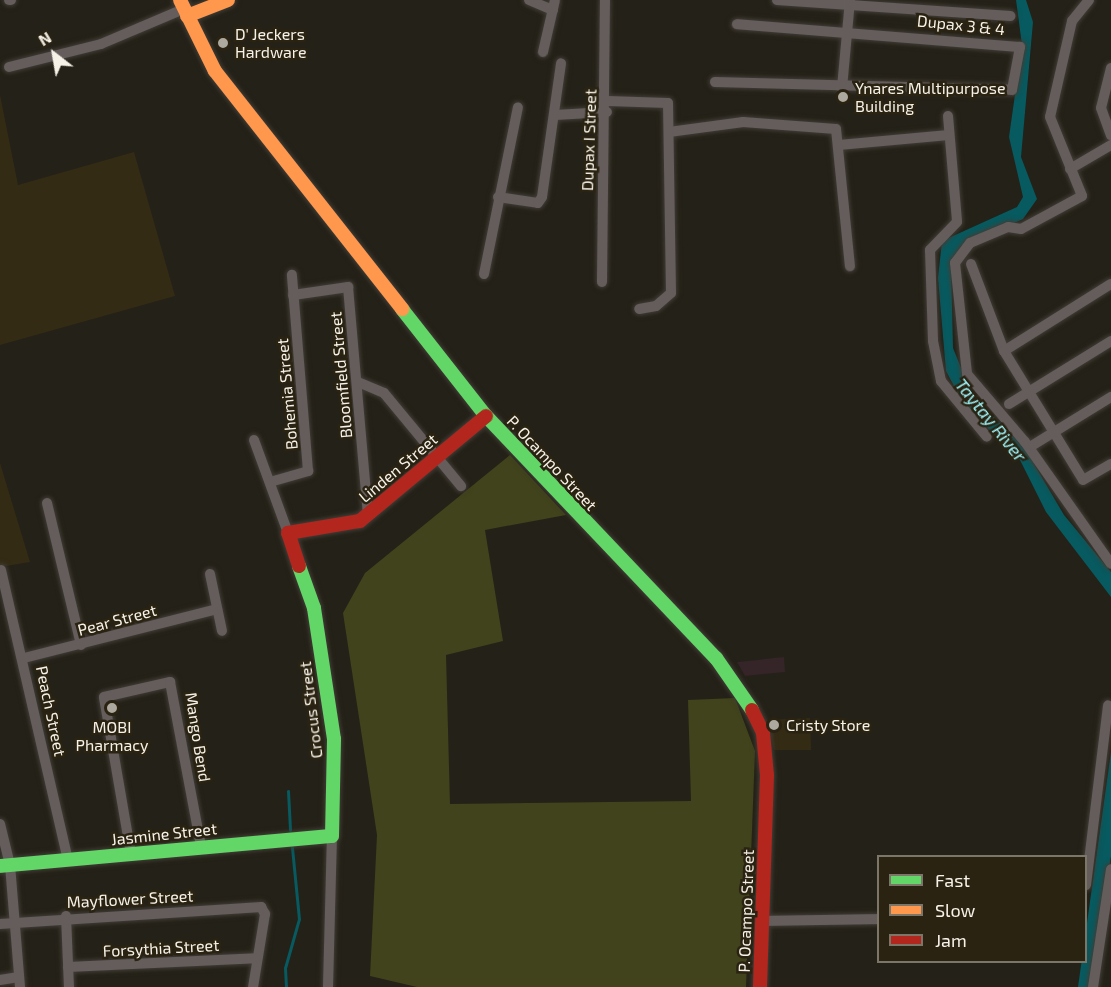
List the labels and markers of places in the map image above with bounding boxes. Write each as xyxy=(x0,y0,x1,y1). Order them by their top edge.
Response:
place label: D' Jeckers Hardware xyxy=(235,24,307,62)
marker: D' Jeckers Hardware xyxy=(216,36,230,50)
place label: Ynares Multipurpose Building xyxy=(855,78,1006,116)
marker: Ynares Multipurpose Building xyxy=(836,90,850,104)
marker: MOBI Pharmacy xyxy=(105,701,119,715)
place label: Cristy Store xyxy=(786,715,871,735)
place label: MOBI Pharmacy xyxy=(75,717,149,755)
marker: Cristy Store xyxy=(767,718,781,732)

